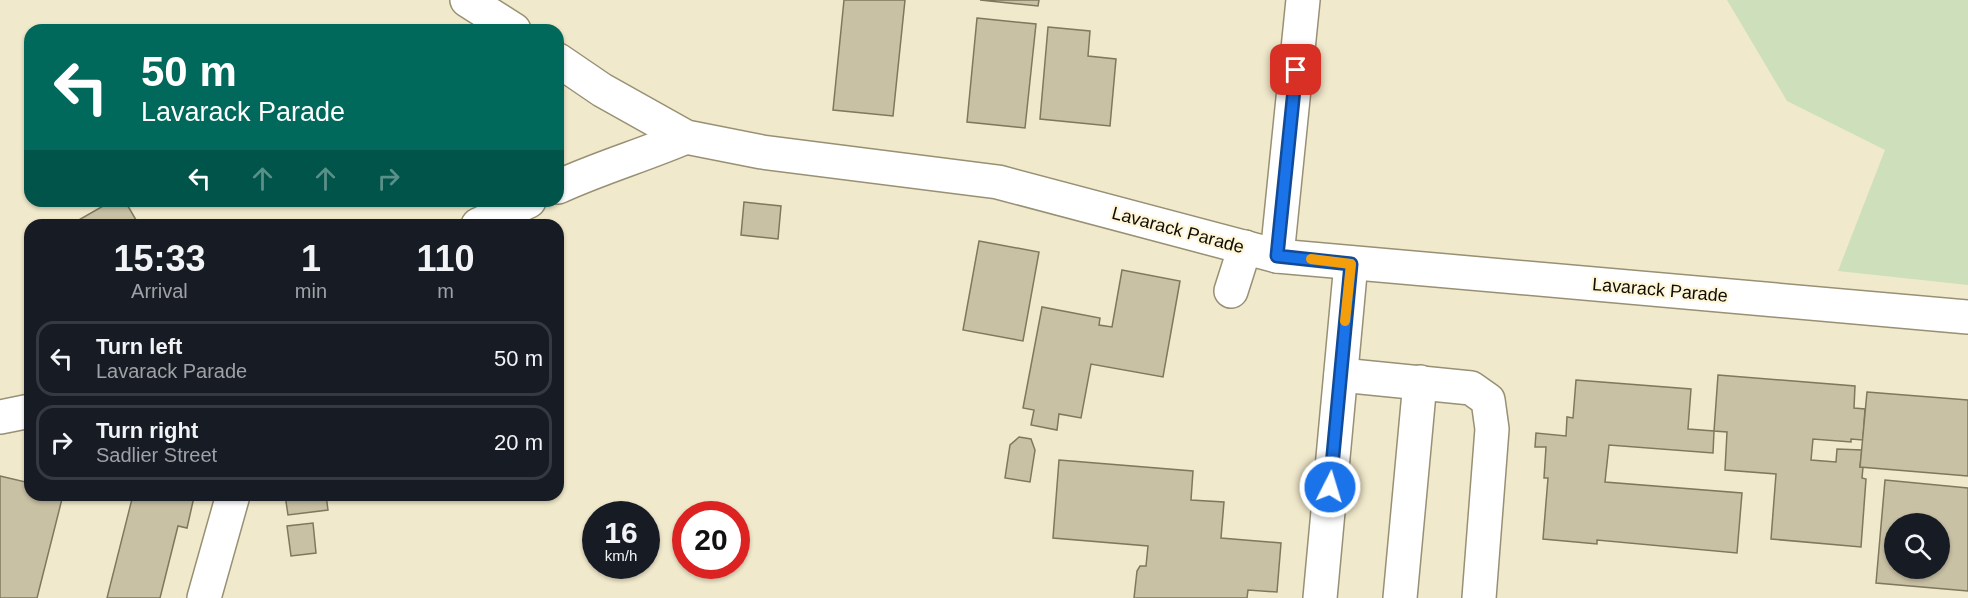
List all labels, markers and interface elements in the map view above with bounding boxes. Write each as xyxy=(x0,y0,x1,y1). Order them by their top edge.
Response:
pin xyxy=(1270,44,1321,95)
icon: left xyxy=(42,48,120,126)
text: 50 m xyxy=(141,48,237,95)
icon: arrive xyxy=(1279,53,1312,86)
text: Lavarack Parade xyxy=(141,97,345,127)
icon: left xyxy=(183,162,216,195)
icon: ahead xyxy=(246,162,279,195)
icon: ahead xyxy=(309,162,342,195)
icon: right xyxy=(372,162,405,195)
street label: Lavarack Parade xyxy=(1110,203,1246,257)
text: 15:33 xyxy=(113,238,205,279)
text: 1 xyxy=(301,238,321,279)
text: 110 xyxy=(416,238,475,279)
street label: Lavarack Parade xyxy=(1591,274,1729,306)
text: Arrival xyxy=(131,280,188,302)
text: min xyxy=(295,280,327,302)
text: m xyxy=(437,280,454,302)
text: Turn left xyxy=(96,334,182,359)
icon: left xyxy=(45,342,78,375)
text: 50 m xyxy=(494,346,543,371)
text: Lavarack Parade xyxy=(96,360,247,382)
text: Turn right xyxy=(96,418,198,443)
icon: right xyxy=(45,426,78,459)
text: 20 m xyxy=(494,430,543,455)
text: Sadlier Street xyxy=(96,444,217,466)
position arrow xyxy=(1298,455,1362,519)
speed limit sign: 20 xyxy=(672,501,750,579)
map controls xyxy=(1884,513,1950,579)
button: search xyxy=(1884,513,1950,579)
text: 16 xyxy=(604,516,638,549)
text: km/h xyxy=(605,547,637,564)

